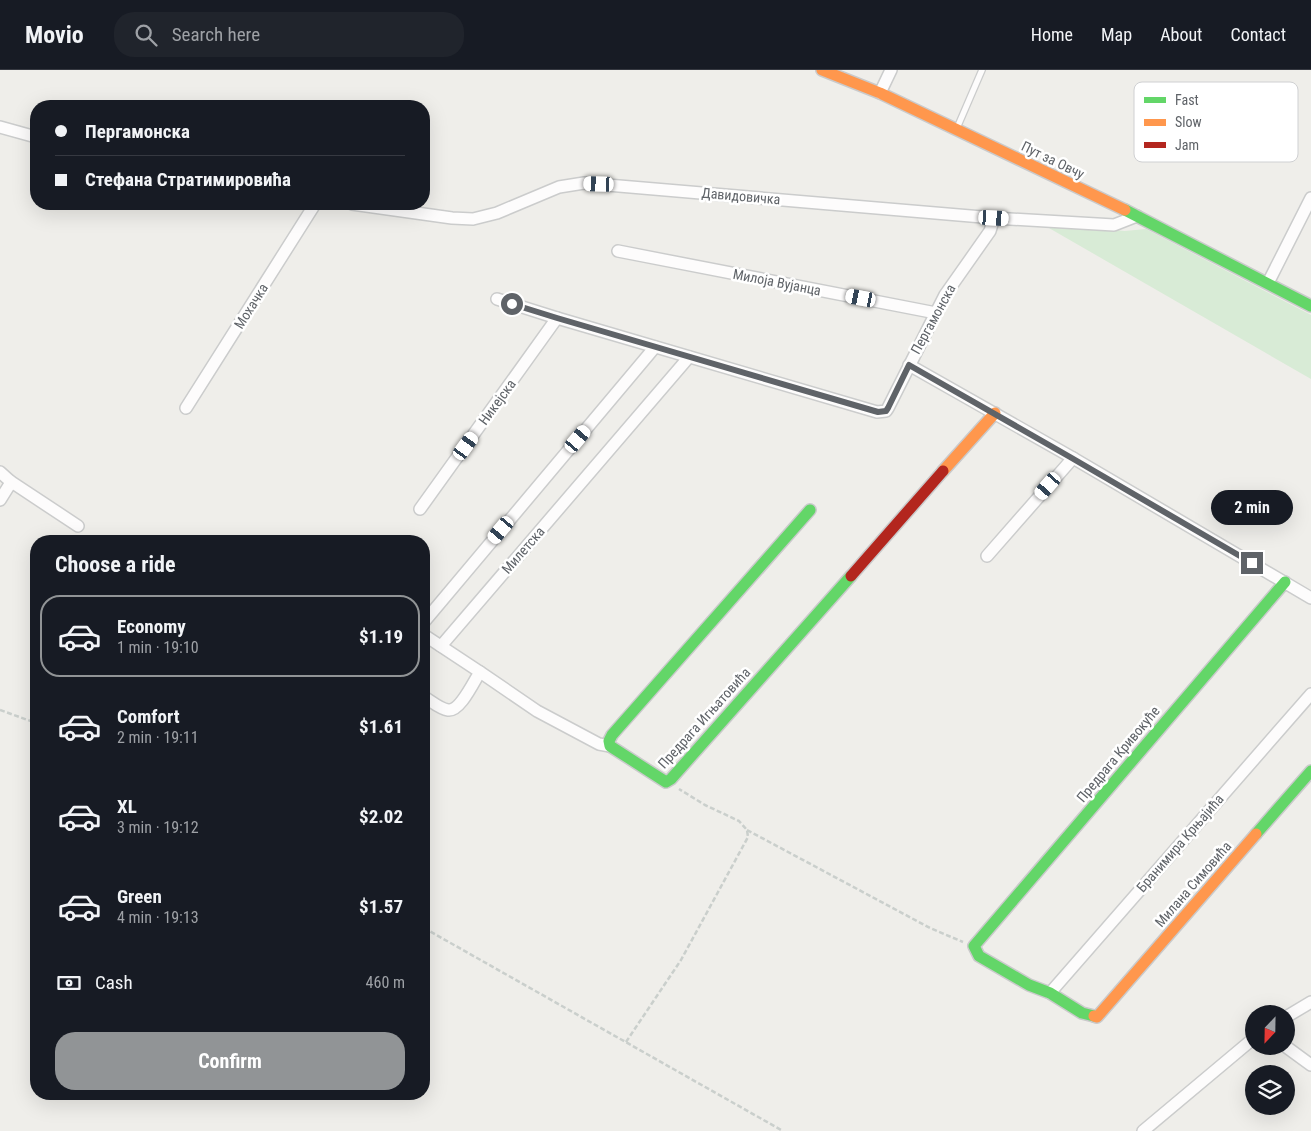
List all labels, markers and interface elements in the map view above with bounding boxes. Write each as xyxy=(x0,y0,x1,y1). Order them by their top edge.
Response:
search box xyxy=(114,12,464,57)
text: Movio xyxy=(25,21,84,49)
icon: search xyxy=(132,21,160,49)
text: Search here xyxy=(172,23,260,46)
text: Home xyxy=(1031,24,1073,45)
text: Map xyxy=(1101,24,1132,45)
text: About xyxy=(1160,24,1202,45)
text: Contact xyxy=(1230,24,1286,45)
legend xyxy=(1134,82,1298,162)
text: Fast xyxy=(1175,92,1199,108)
text: Slow xyxy=(1175,114,1202,130)
text: Пергамонска xyxy=(85,120,190,143)
text: Jam xyxy=(1175,137,1199,153)
street label: Пут за Овчу xyxy=(1019,138,1087,182)
text: Стефана Стратимировића xyxy=(85,168,291,191)
car xyxy=(583,176,614,192)
street label: Давидовичка xyxy=(701,185,781,207)
car xyxy=(978,210,1009,226)
street label: Милоја Вујанца xyxy=(732,266,822,298)
street label: Мохачка xyxy=(231,280,271,332)
street label: Пергамонска xyxy=(907,281,959,357)
car xyxy=(844,288,877,308)
route start xyxy=(501,293,523,315)
street label: Никејска xyxy=(475,376,519,428)
car xyxy=(562,423,593,455)
car xyxy=(451,429,480,463)
car xyxy=(1032,470,1063,502)
callout: 2 min xyxy=(1211,490,1293,526)
text: 2 min xyxy=(1234,498,1270,517)
car xyxy=(485,514,516,546)
street label: Милетска xyxy=(498,523,548,577)
text: Choose a ride xyxy=(55,552,176,577)
route end xyxy=(1241,552,1263,574)
icon: car xyxy=(57,614,102,659)
text: Economy xyxy=(117,615,186,638)
text: $1.19 xyxy=(359,625,403,648)
text: 1 min · 19:10 xyxy=(117,638,199,657)
street label: Предрага Игњатовића xyxy=(655,664,753,772)
street label: Предрага Кривокуће xyxy=(1073,702,1163,805)
icon: car xyxy=(57,704,102,749)
text: Comfort xyxy=(117,705,180,728)
text: $1.61 xyxy=(359,715,403,738)
text: 2 min · 19:11 xyxy=(117,728,199,747)
street label: Бранимира Крњајића xyxy=(1133,791,1227,895)
icon: car xyxy=(57,794,102,839)
text: XL xyxy=(117,795,137,818)
text: $2.02 xyxy=(359,805,403,828)
text: 3 min · 19:12 xyxy=(117,818,199,837)
street label: Милана Симовића xyxy=(1152,838,1234,930)
icon: car xyxy=(57,884,102,929)
text: Green xyxy=(117,885,162,908)
text: $1.57 xyxy=(359,895,403,918)
text: 4 min · 19:13 xyxy=(117,908,199,927)
icon: cash xyxy=(55,969,83,997)
text: Cash xyxy=(95,971,133,994)
text: 460 m xyxy=(366,973,405,992)
north arrow xyxy=(1245,1005,1295,1055)
map controls xyxy=(1245,1005,1295,1115)
button: Confirm xyxy=(55,1032,405,1090)
button: layers xyxy=(1245,1065,1295,1115)

